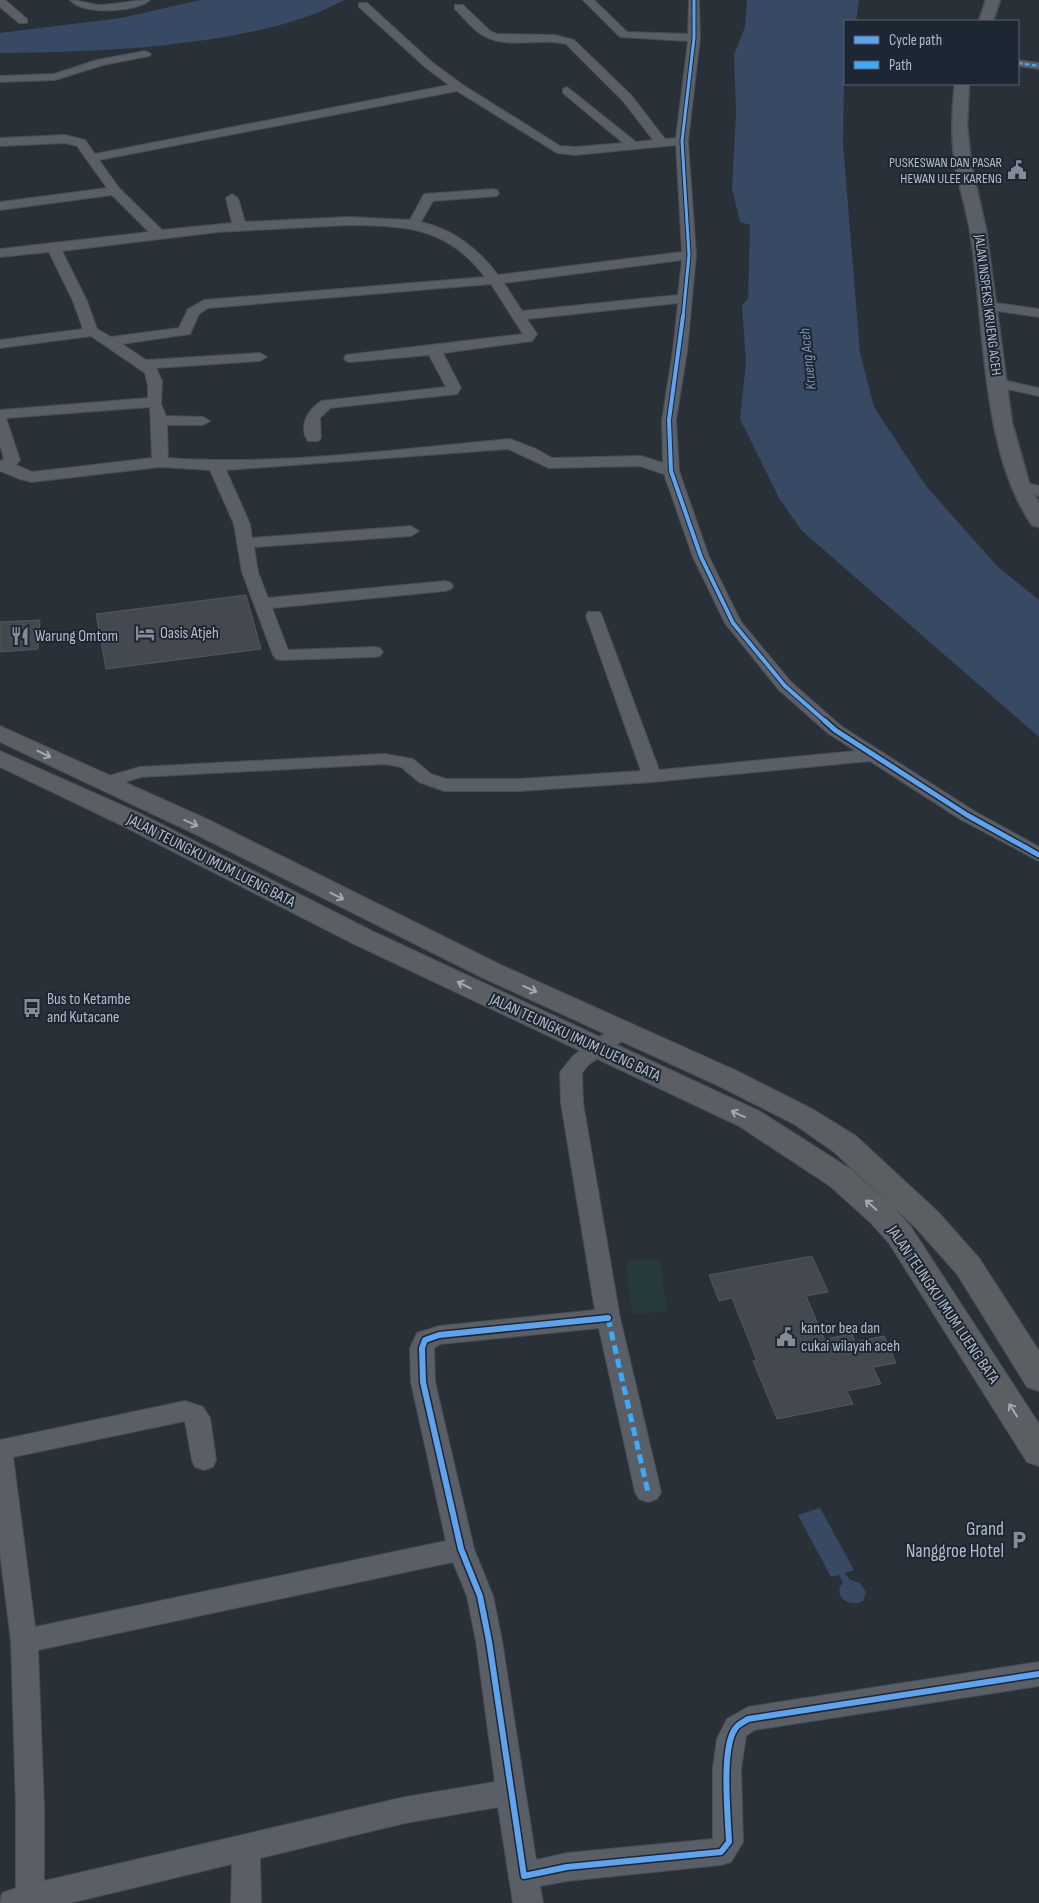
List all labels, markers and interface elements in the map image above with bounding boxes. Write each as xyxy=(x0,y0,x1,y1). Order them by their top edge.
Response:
legend xyxy=(844,20,1019,85)
text: Cycle path xyxy=(889,31,942,50)
text: Path xyxy=(889,56,912,75)
place label: PUSKESWAN DAN PASAR HEWAN ULEE KARENG xyxy=(889,154,1003,187)
public building icon: PUSKESWAN DAN PASAR HEWAN ULEE KARENG xyxy=(1006,159,1028,181)
street label: JALAN INSPEKSI KRUENG ACEH xyxy=(971,233,1005,376)
water label: Krueng Aceh xyxy=(795,327,821,391)
hotel icon: Oasis Atjeh xyxy=(134,622,156,644)
place label: Oasis Atjeh xyxy=(160,624,219,643)
restaurant icon: Warung Omtom xyxy=(9,625,31,647)
place label: Warung Omtom xyxy=(35,627,118,646)
one-way arrow xyxy=(36,750,51,760)
street label: JALAN TEUNGKU IMUM LUENG BATA xyxy=(123,810,298,912)
one-way arrow xyxy=(183,818,198,828)
one-way arrow xyxy=(329,891,344,901)
one-way arrow xyxy=(457,980,472,990)
one-way arrow xyxy=(522,985,537,994)
place label: Bus to Ketambe and Kutacane xyxy=(47,990,131,1027)
street label: JALAN TEUNGKU IMUM LUENG BATA xyxy=(486,990,664,1086)
bus stop icon: Bus to Ketambe and Kutacane xyxy=(21,997,43,1019)
one-way arrow xyxy=(731,1109,746,1118)
one-way arrow xyxy=(865,1200,878,1211)
street label: JALAN TEUNGKU IMUM LUENG BATA xyxy=(882,1222,1003,1388)
place label: kantor bea dan cukai wilayah aceh xyxy=(801,1319,900,1356)
public building icon: kantor bea dan cukai wilayah aceh xyxy=(775,1326,797,1348)
one-way arrow xyxy=(1008,1404,1018,1418)
place label: Grand Nanggroe Hotel xyxy=(906,1518,1004,1563)
parking icon: Grand Nanggroe Hotel xyxy=(1008,1529,1030,1551)

